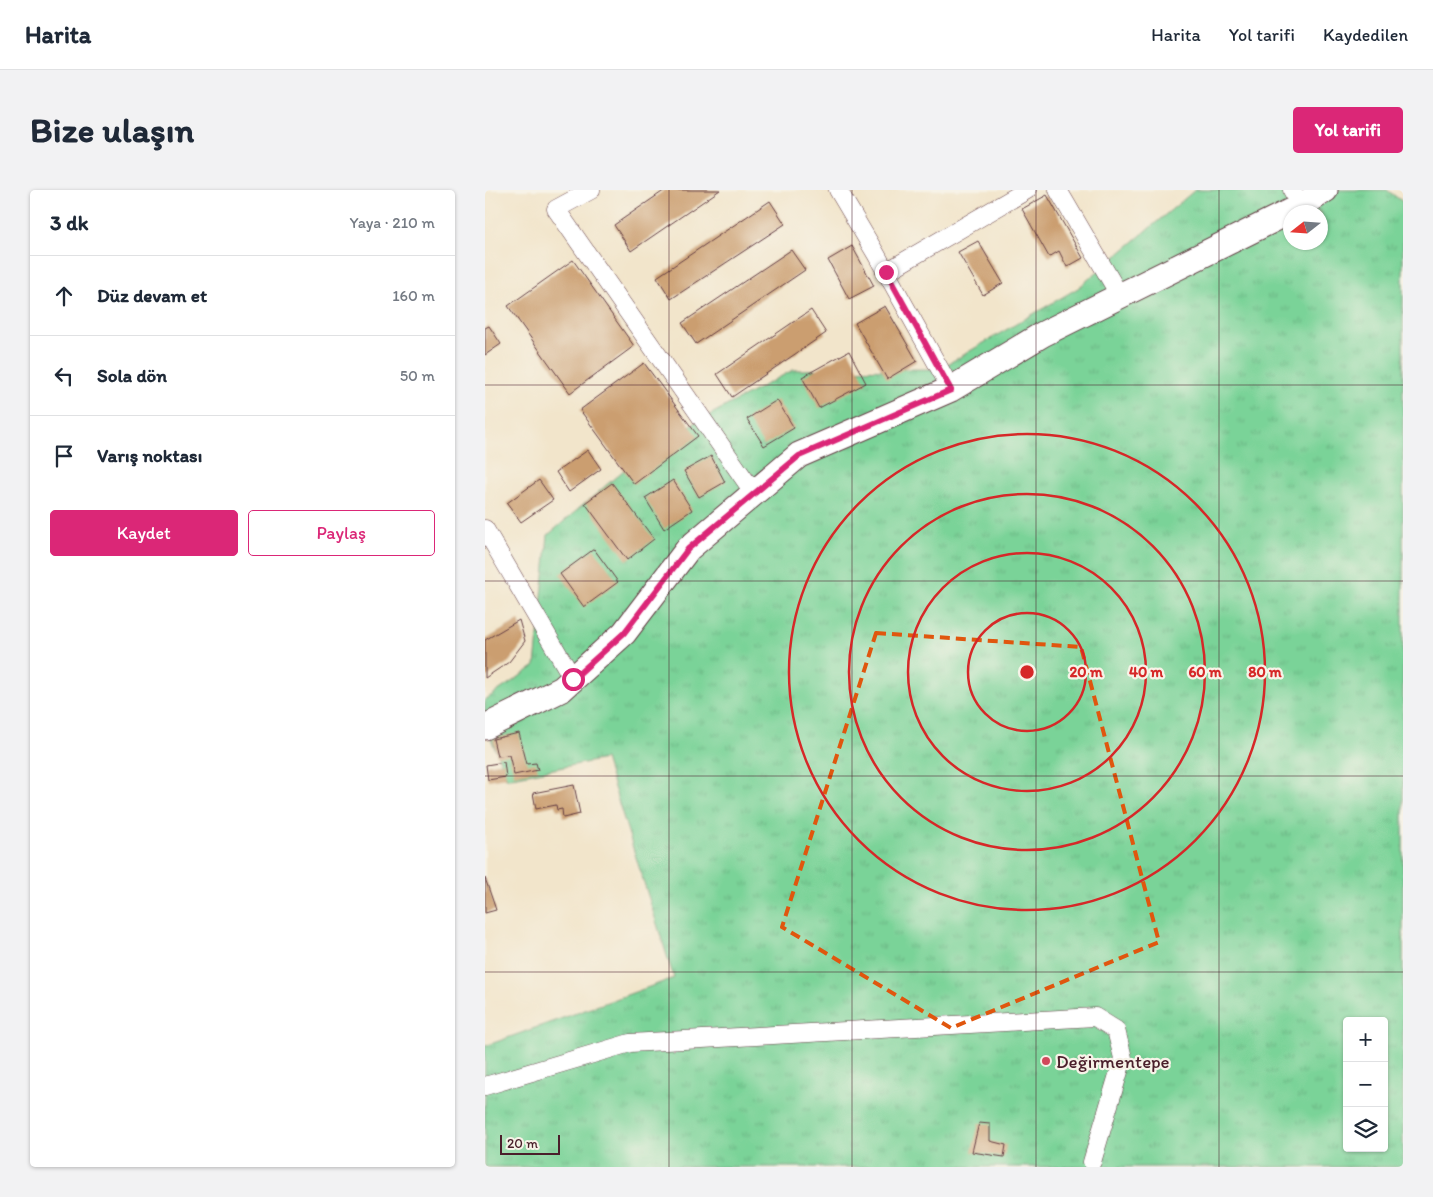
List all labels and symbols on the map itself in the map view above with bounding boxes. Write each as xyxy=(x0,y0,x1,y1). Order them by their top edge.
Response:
north arrow xyxy=(1283,205,1328,250)
route end xyxy=(875,261,898,284)
centre of rings xyxy=(1018,663,1036,681)
text: 20 m xyxy=(1069,663,1103,681)
text: 40 m xyxy=(1129,663,1164,681)
text: 60 m xyxy=(1188,663,1222,681)
text: 80 m xyxy=(1248,663,1282,681)
route start xyxy=(562,668,585,691)
place label: Değirmentepe xyxy=(1056,1050,1170,1073)
marker: Değirmentepe xyxy=(1040,1055,1052,1067)
scale bar xyxy=(500,1132,560,1155)

